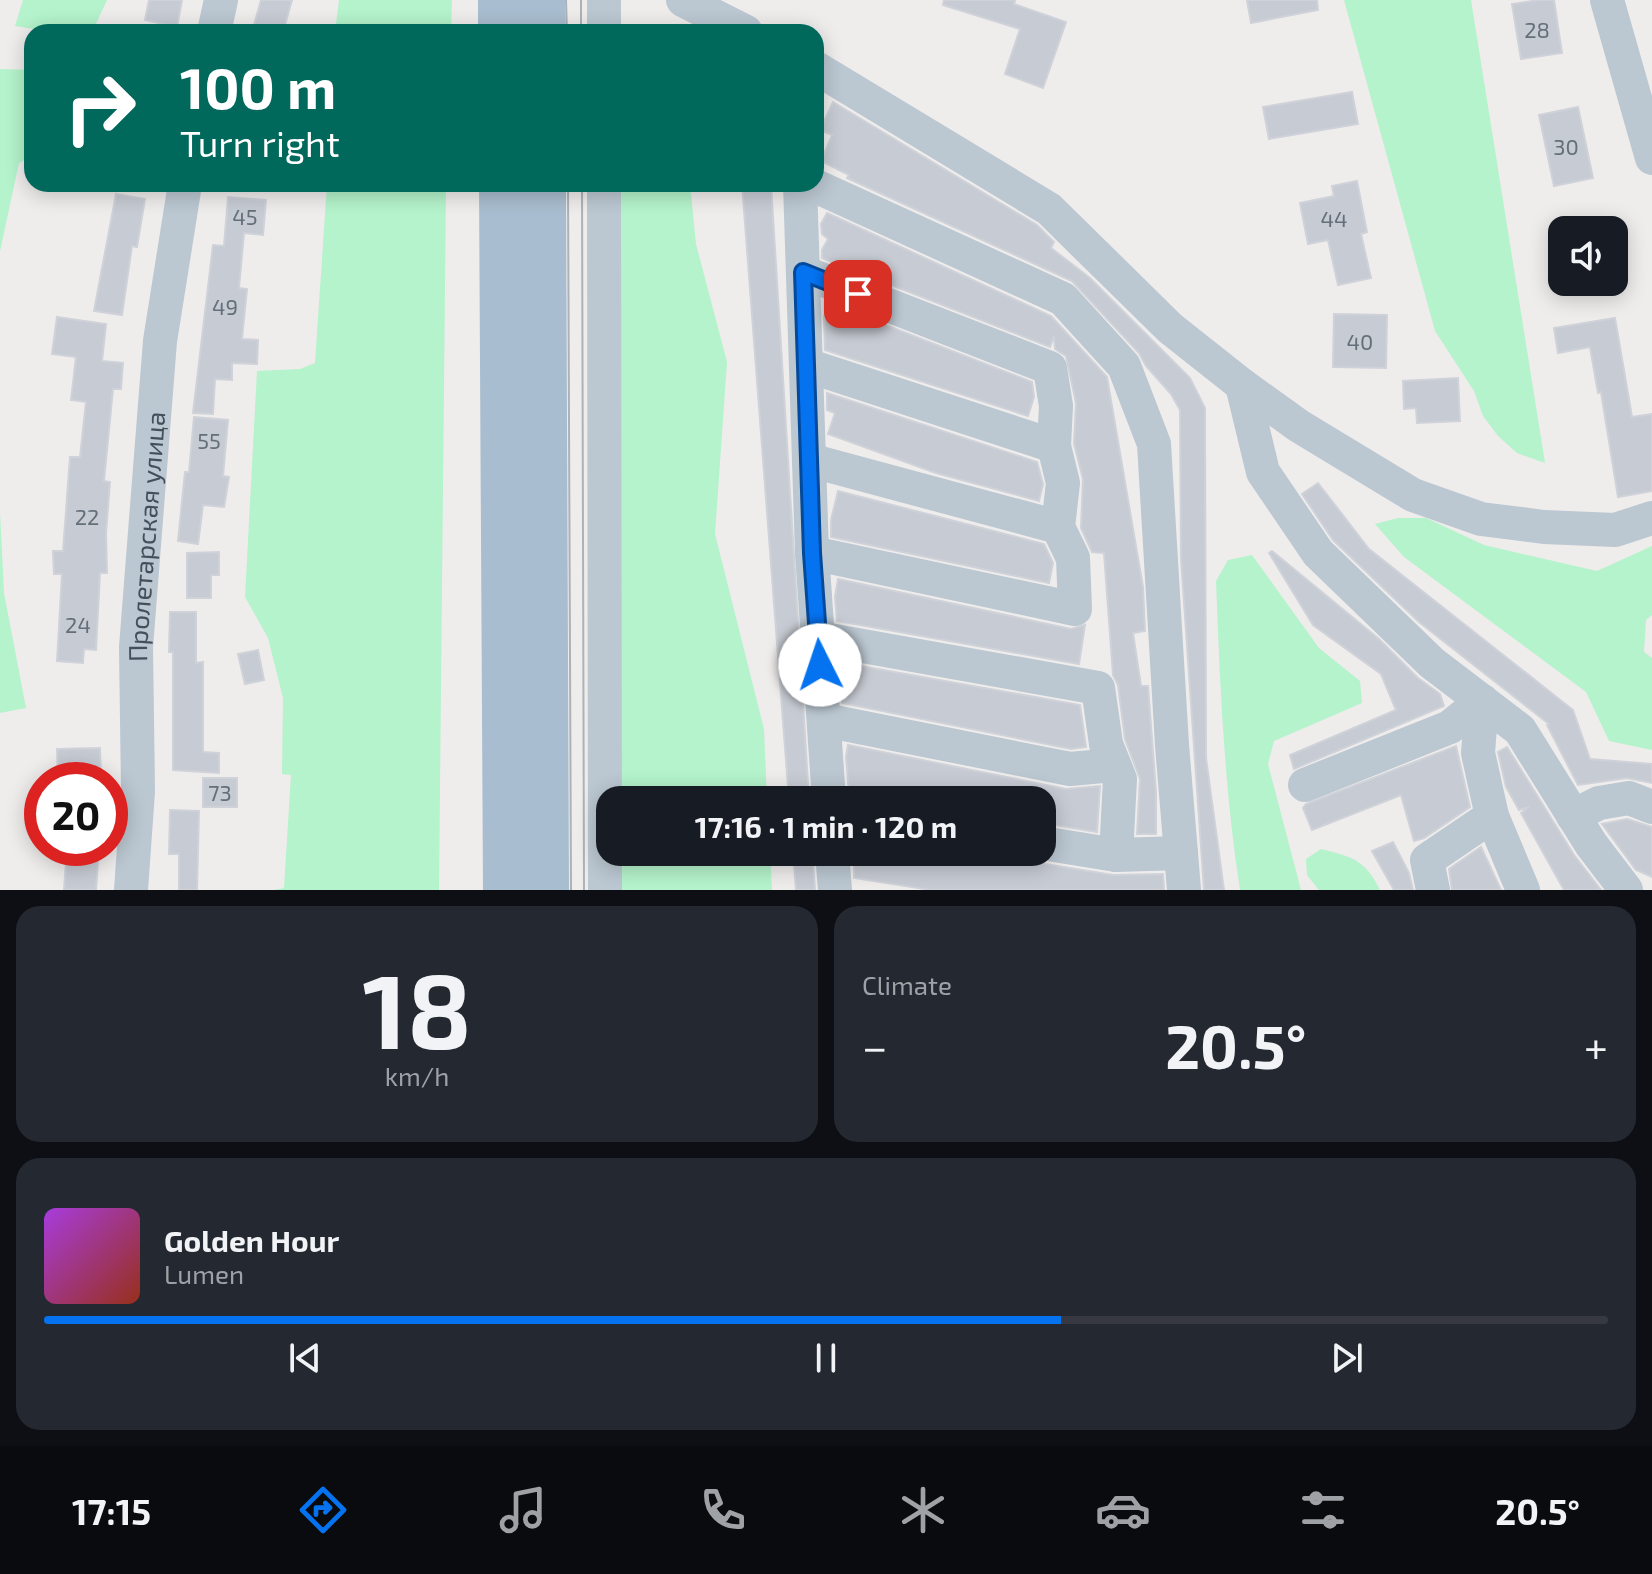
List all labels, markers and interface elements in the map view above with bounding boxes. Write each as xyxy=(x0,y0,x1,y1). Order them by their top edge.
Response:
house number: 28 xyxy=(1524,16,1550,42)
text: 100 m xyxy=(180,53,336,120)
icon: right xyxy=(48,56,152,160)
text: Turn right xyxy=(180,121,340,164)
house number: 30 xyxy=(1553,133,1579,159)
house number: 45 xyxy=(232,203,258,229)
house number: 44 xyxy=(1320,205,1348,231)
map controls xyxy=(1548,216,1628,296)
button: sound xyxy=(1548,216,1628,296)
pin xyxy=(824,260,892,328)
icon: arrive xyxy=(836,272,880,316)
house number: 49 xyxy=(212,293,238,319)
house number: 40 xyxy=(1347,328,1373,354)
street label: Пролетарская улица xyxy=(120,410,170,662)
house number: 55 xyxy=(197,427,221,453)
house number: 22 xyxy=(75,503,99,529)
house number: 24 xyxy=(65,611,91,637)
position arrow xyxy=(778,623,862,707)
speed limit sign: 20 xyxy=(24,762,128,866)
house number: 73 xyxy=(208,779,232,805)
text: 17:16 · 1 min · 120 m xyxy=(695,808,957,844)
text: 18 xyxy=(362,945,472,1070)
text: Climate xyxy=(862,969,952,1000)
text: 20.5° xyxy=(1165,1009,1306,1081)
text: − xyxy=(862,1019,888,1072)
text: + xyxy=(1584,1019,1608,1072)
text: km/h xyxy=(385,1060,449,1091)
text: Golden Hour xyxy=(164,1222,339,1258)
text: Lumen xyxy=(164,1258,244,1289)
icon: previous xyxy=(283,1336,327,1380)
icon: pause xyxy=(804,1336,848,1380)
icon: next xyxy=(1325,1336,1369,1380)
icon: directions xyxy=(295,1482,351,1538)
icon: music xyxy=(495,1482,551,1538)
icon: phone xyxy=(695,1482,751,1538)
icon: climate xyxy=(895,1482,951,1538)
icon: car xyxy=(1095,1482,1151,1538)
icon: filters xyxy=(1295,1482,1351,1538)
text: 17:15 xyxy=(72,1489,151,1532)
text: 20.5° xyxy=(1495,1489,1580,1532)

